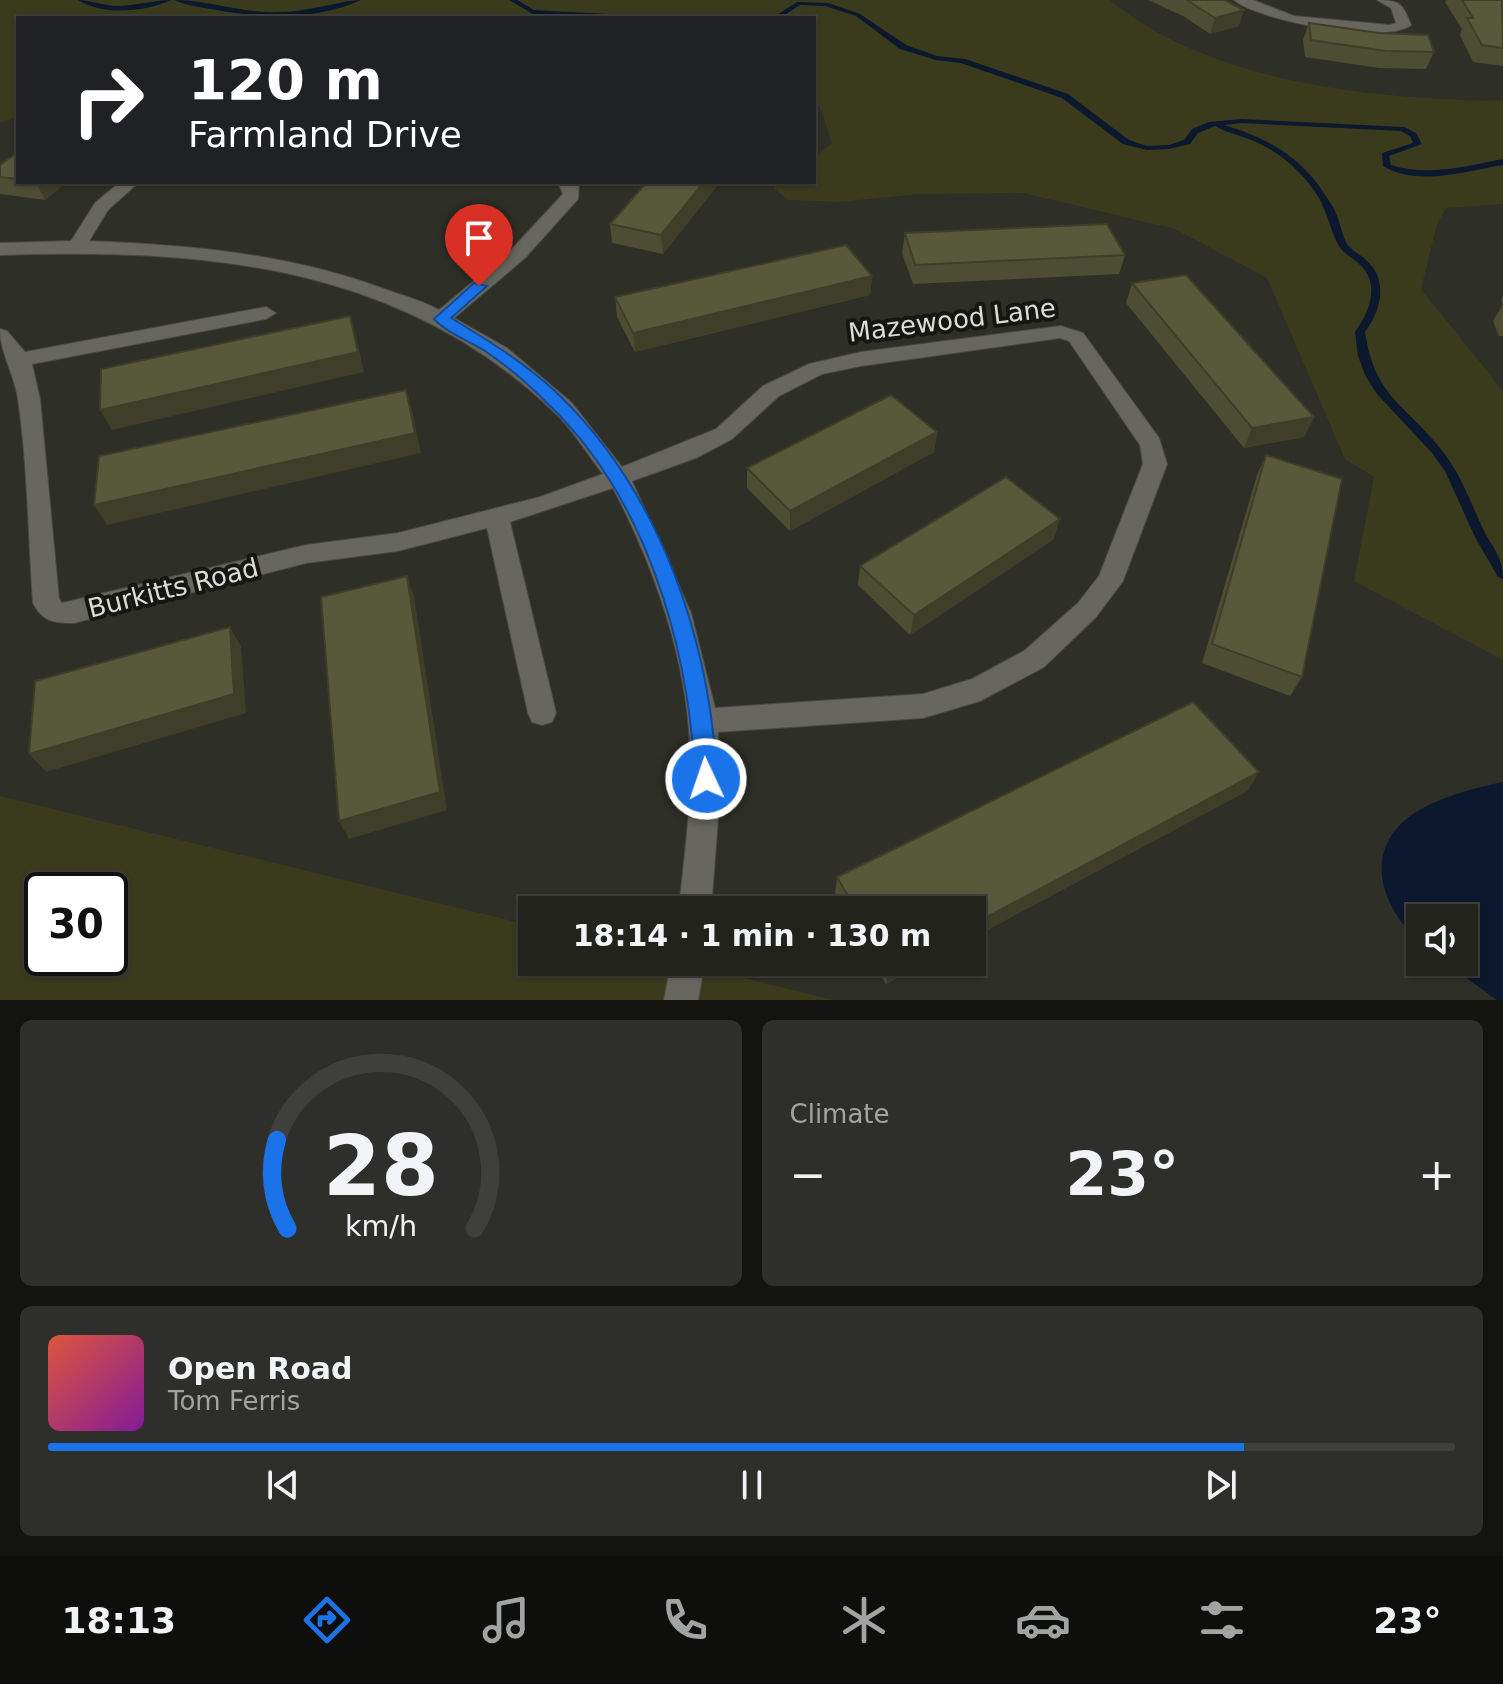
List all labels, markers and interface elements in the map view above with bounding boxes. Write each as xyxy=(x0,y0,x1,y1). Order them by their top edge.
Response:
text: 120 m xyxy=(188,47,383,112)
icon: right xyxy=(56,48,160,152)
text: Farmland Drive xyxy=(188,114,462,155)
pin xyxy=(445,204,513,286)
icon: arrive xyxy=(457,216,501,260)
street label: Mazewood Lane xyxy=(847,292,1057,348)
street label: Burkitts Road xyxy=(85,552,261,624)
position arrow xyxy=(664,737,748,821)
speed limit sign: 30 xyxy=(24,872,128,976)
map controls xyxy=(1406,904,1478,976)
button: sound xyxy=(1406,904,1478,976)
text: 18:14 · 1 min · 130 m xyxy=(573,918,931,953)
text: Climate xyxy=(790,1099,890,1129)
text: 28 xyxy=(323,1118,439,1215)
text: 23° xyxy=(1066,1139,1179,1209)
text: − xyxy=(790,1149,826,1200)
text: + xyxy=(1418,1149,1455,1200)
text: km/h xyxy=(345,1209,417,1243)
text: Open Road xyxy=(168,1351,353,1386)
text: Tom Ferris xyxy=(168,1386,300,1416)
icon: previous xyxy=(261,1463,305,1507)
icon: pause xyxy=(730,1463,774,1507)
icon: next xyxy=(1199,1463,1243,1507)
icon: directions xyxy=(299,1592,355,1648)
icon: music xyxy=(478,1592,534,1648)
icon: phone xyxy=(657,1592,713,1648)
icon: climate xyxy=(836,1592,892,1648)
icon: car xyxy=(1015,1592,1071,1648)
icon: filters xyxy=(1194,1592,1250,1648)
text: 18:13 xyxy=(62,1600,176,1641)
text: 23° xyxy=(1373,1600,1441,1641)

